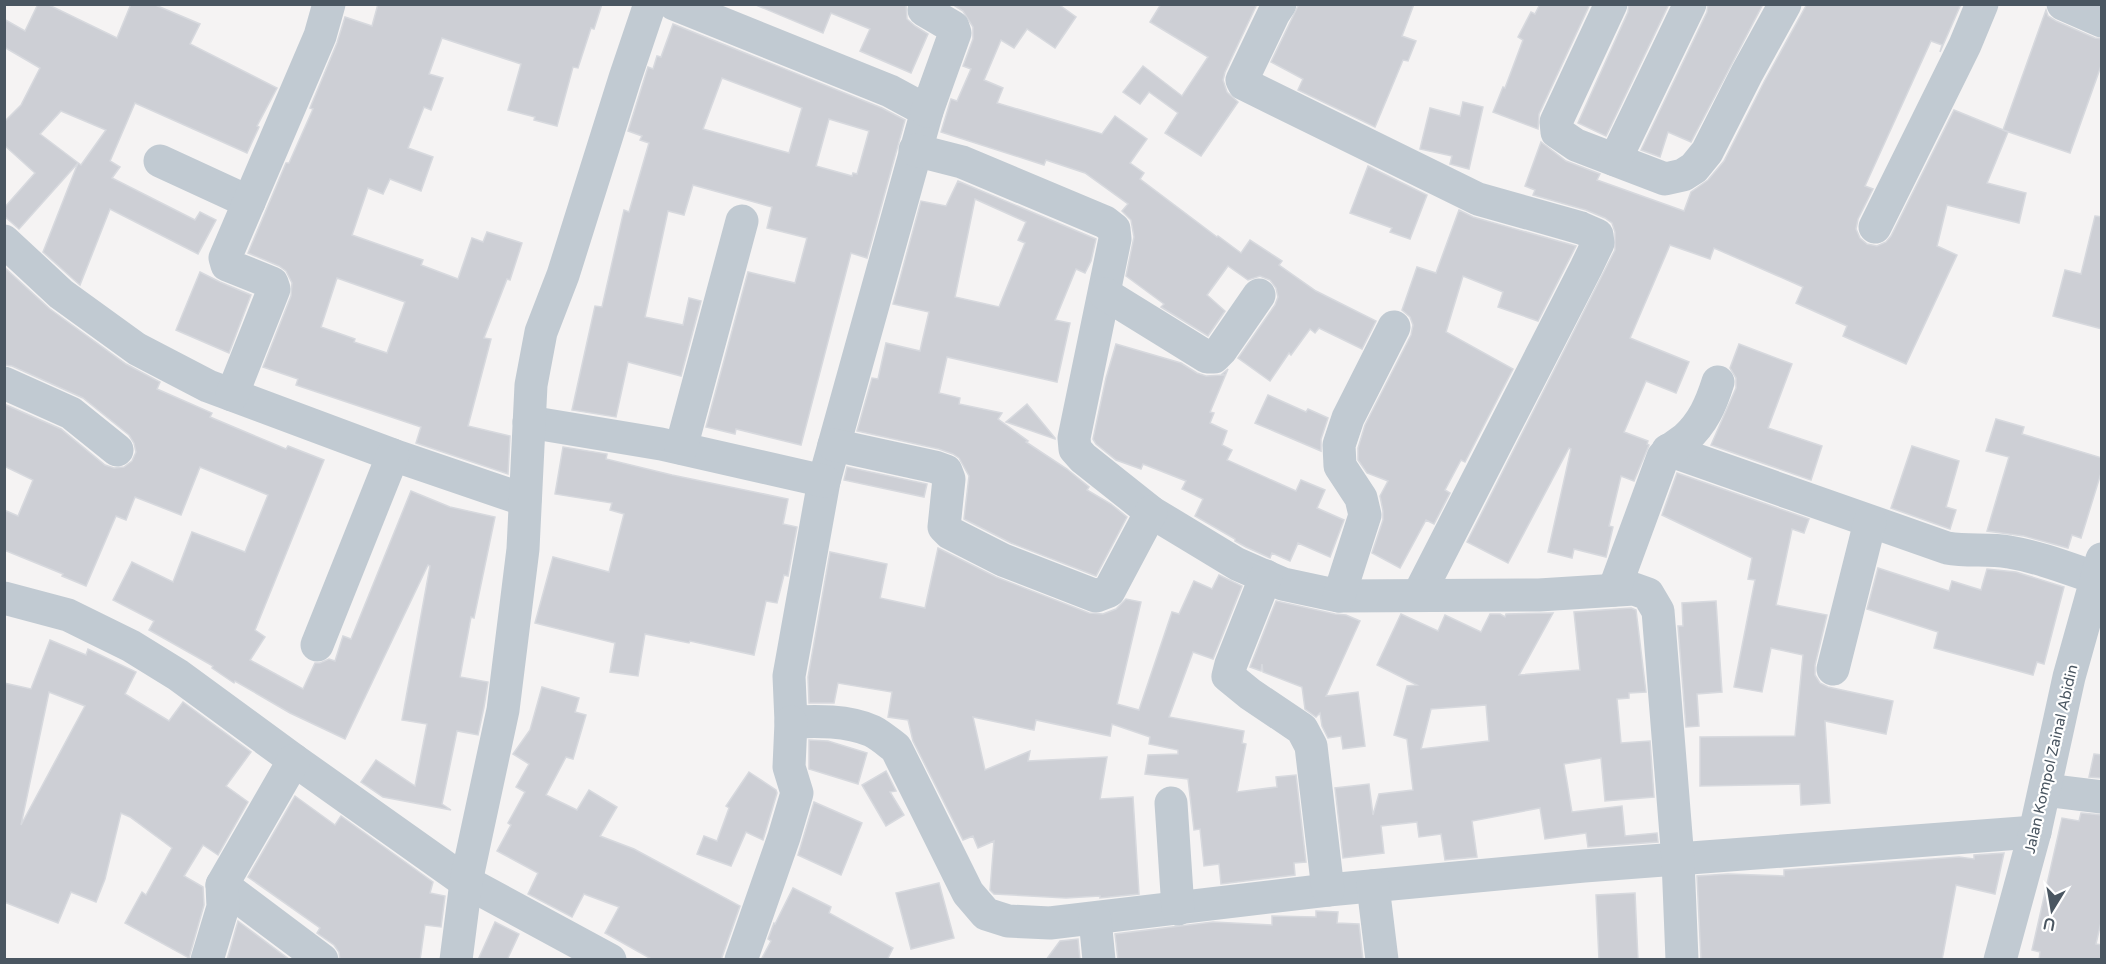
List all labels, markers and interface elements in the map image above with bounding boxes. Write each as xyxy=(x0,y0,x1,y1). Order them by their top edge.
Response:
street label: Jalan Kompol Zainal Abidin xyxy=(2020,663,2082,855)
north arrow xyxy=(2022,880,2082,940)
text: U xyxy=(2041,913,2057,935)

